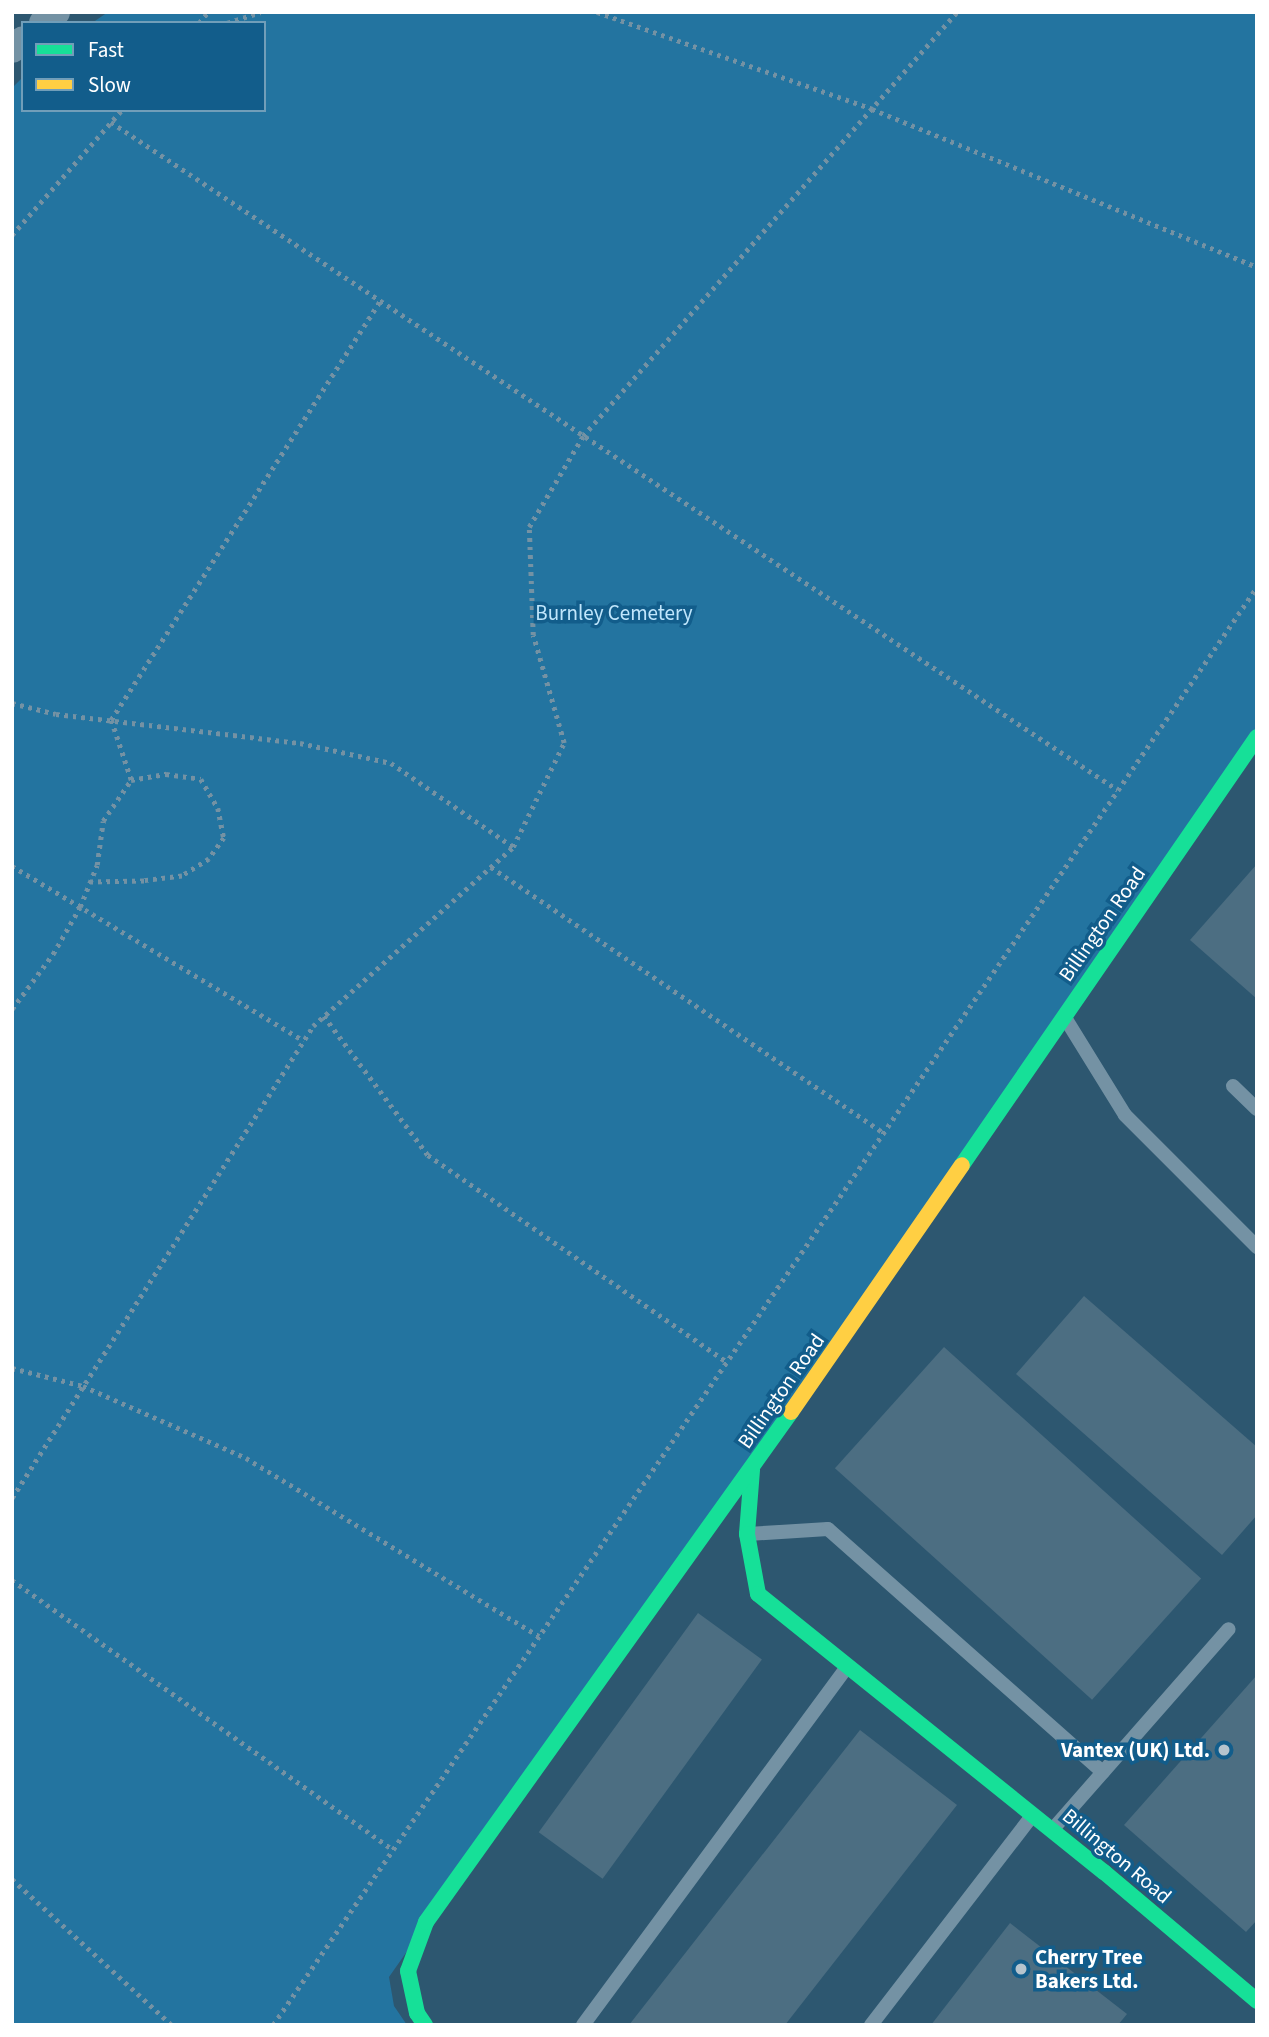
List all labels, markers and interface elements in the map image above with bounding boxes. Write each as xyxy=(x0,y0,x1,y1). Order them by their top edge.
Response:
legend xyxy=(21,21,266,112)
text: Fast xyxy=(88,35,124,65)
text: Slow xyxy=(88,70,131,100)
park label: Burnley Cemetery xyxy=(535,600,693,626)
street label: Billington Road xyxy=(1053,862,1151,986)
street label: Billington Road xyxy=(732,1329,830,1453)
place label: Vantex (UK) Ltd. xyxy=(1061,1737,1210,1763)
marker: Vantex (UK) Ltd. xyxy=(1216,1742,1232,1758)
street label: Billington Road xyxy=(1057,1803,1177,1909)
place label: Cherry Tree Bakers Ltd. xyxy=(1035,1944,1143,1994)
marker: Cherry Tree Bakers Ltd. xyxy=(1013,1961,1029,1977)

